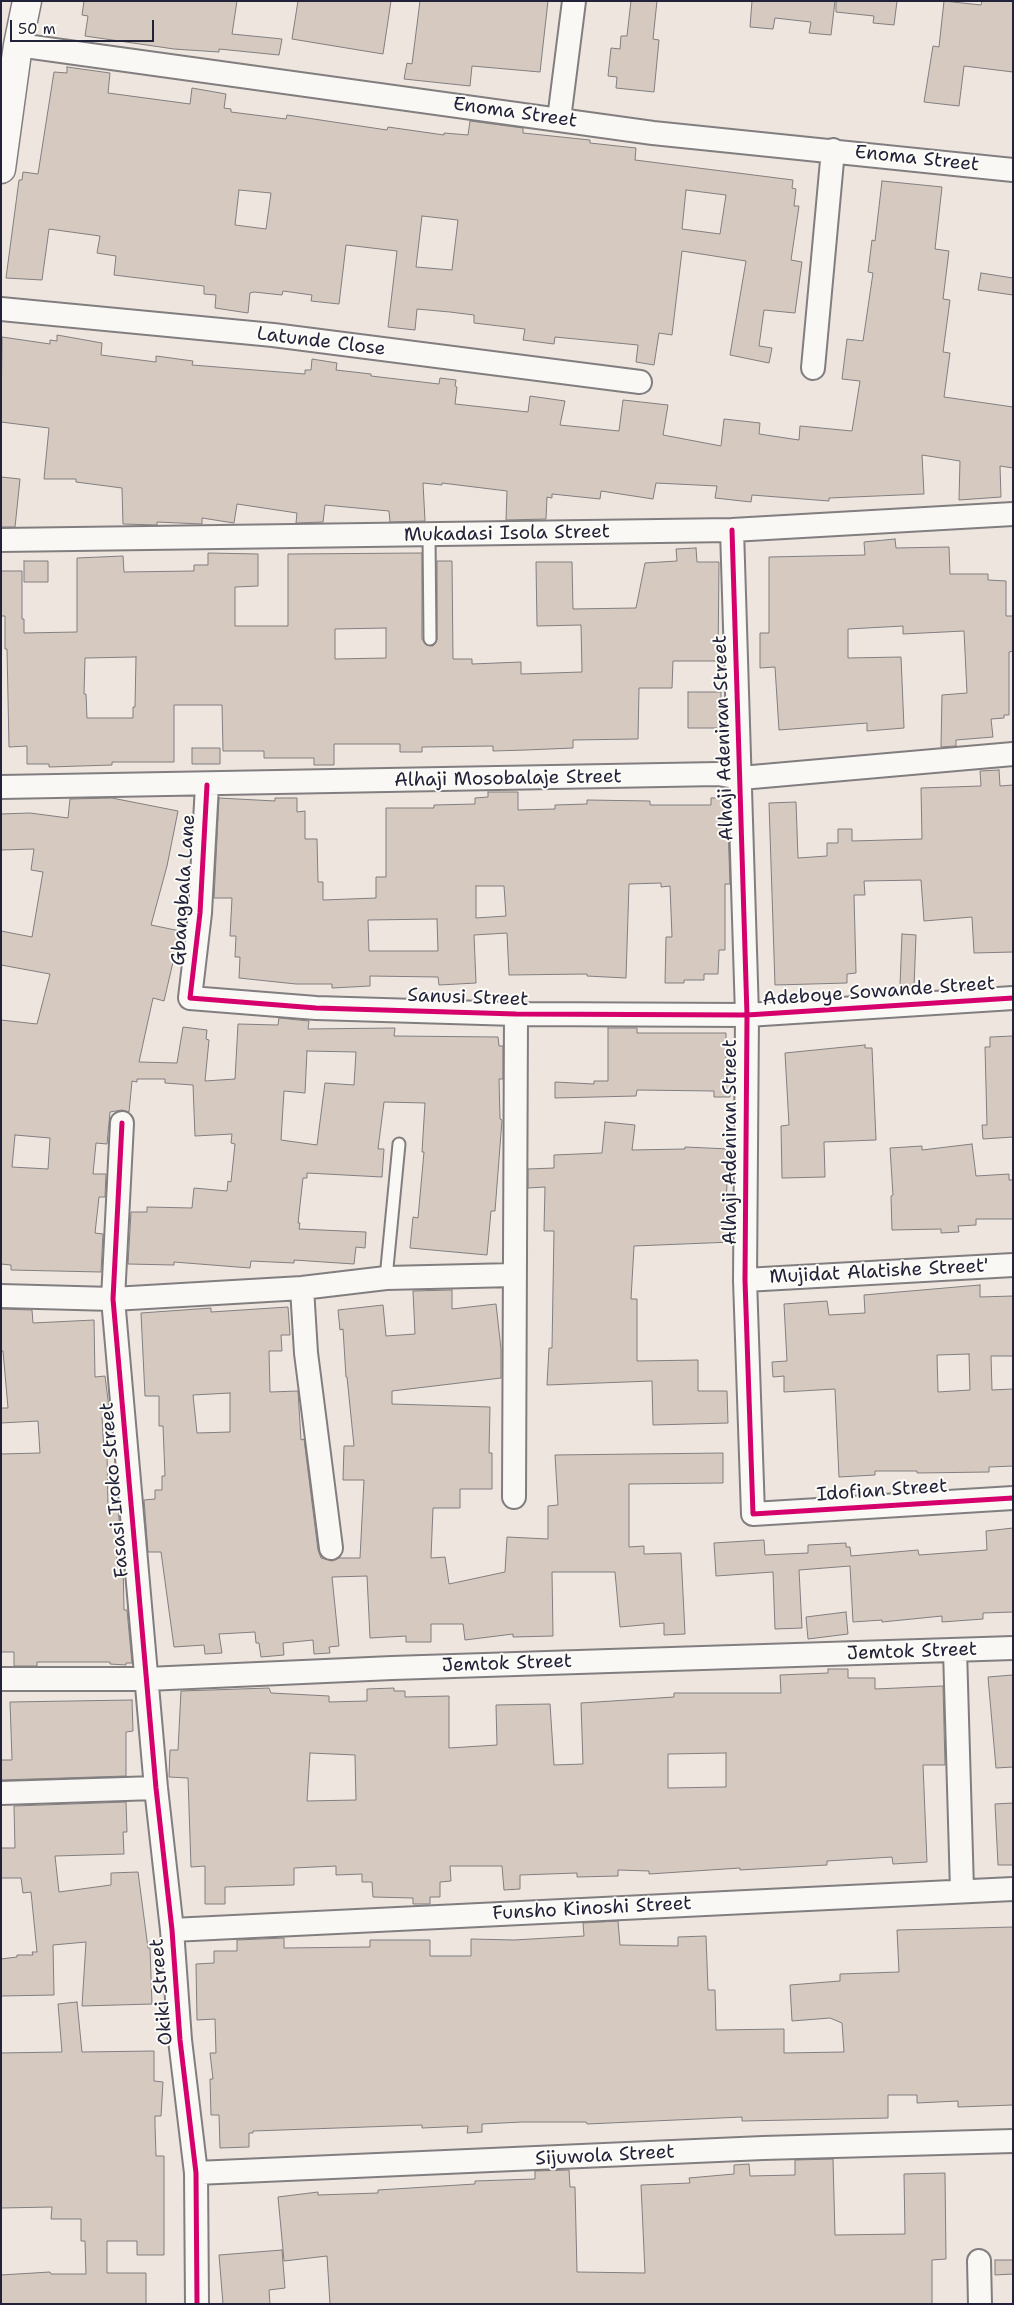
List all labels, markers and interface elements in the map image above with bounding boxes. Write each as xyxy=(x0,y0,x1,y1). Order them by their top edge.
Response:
scale bar xyxy=(12,10,156,42)
text: 50 m xyxy=(18,19,56,39)
street label: Enoma Street xyxy=(452,93,578,133)
street label: Enoma Street xyxy=(854,141,980,177)
street label: Latunde Close xyxy=(255,323,387,361)
street label: Mukadasi Isola Street xyxy=(404,521,610,547)
street label: Alhaji Adeniran Street xyxy=(709,635,739,841)
street label: Alhaji Mosobalaje Street xyxy=(394,766,622,792)
street label: Gbangbala Lane xyxy=(167,814,201,966)
street label: Adeboye Sowande Street xyxy=(762,972,996,1012)
street label: Sanusi Street xyxy=(407,984,529,1012)
street label: Alhaji Adeniran Street xyxy=(720,1039,742,1245)
street label: Mujidat Alatishe Street' xyxy=(769,1255,989,1289)
street label: Fasasi Iroko Street xyxy=(96,1401,134,1579)
street label: Idofian Street xyxy=(816,1475,948,1507)
street label: Jemtok Street xyxy=(846,1638,978,1666)
street label: Jemtok Street xyxy=(441,1650,573,1678)
street label: Funsho Kinoshi Street xyxy=(492,1892,692,1926)
street label: Okiki Street xyxy=(146,1938,178,2046)
street label: Sijuwola Street xyxy=(535,2141,675,2171)

